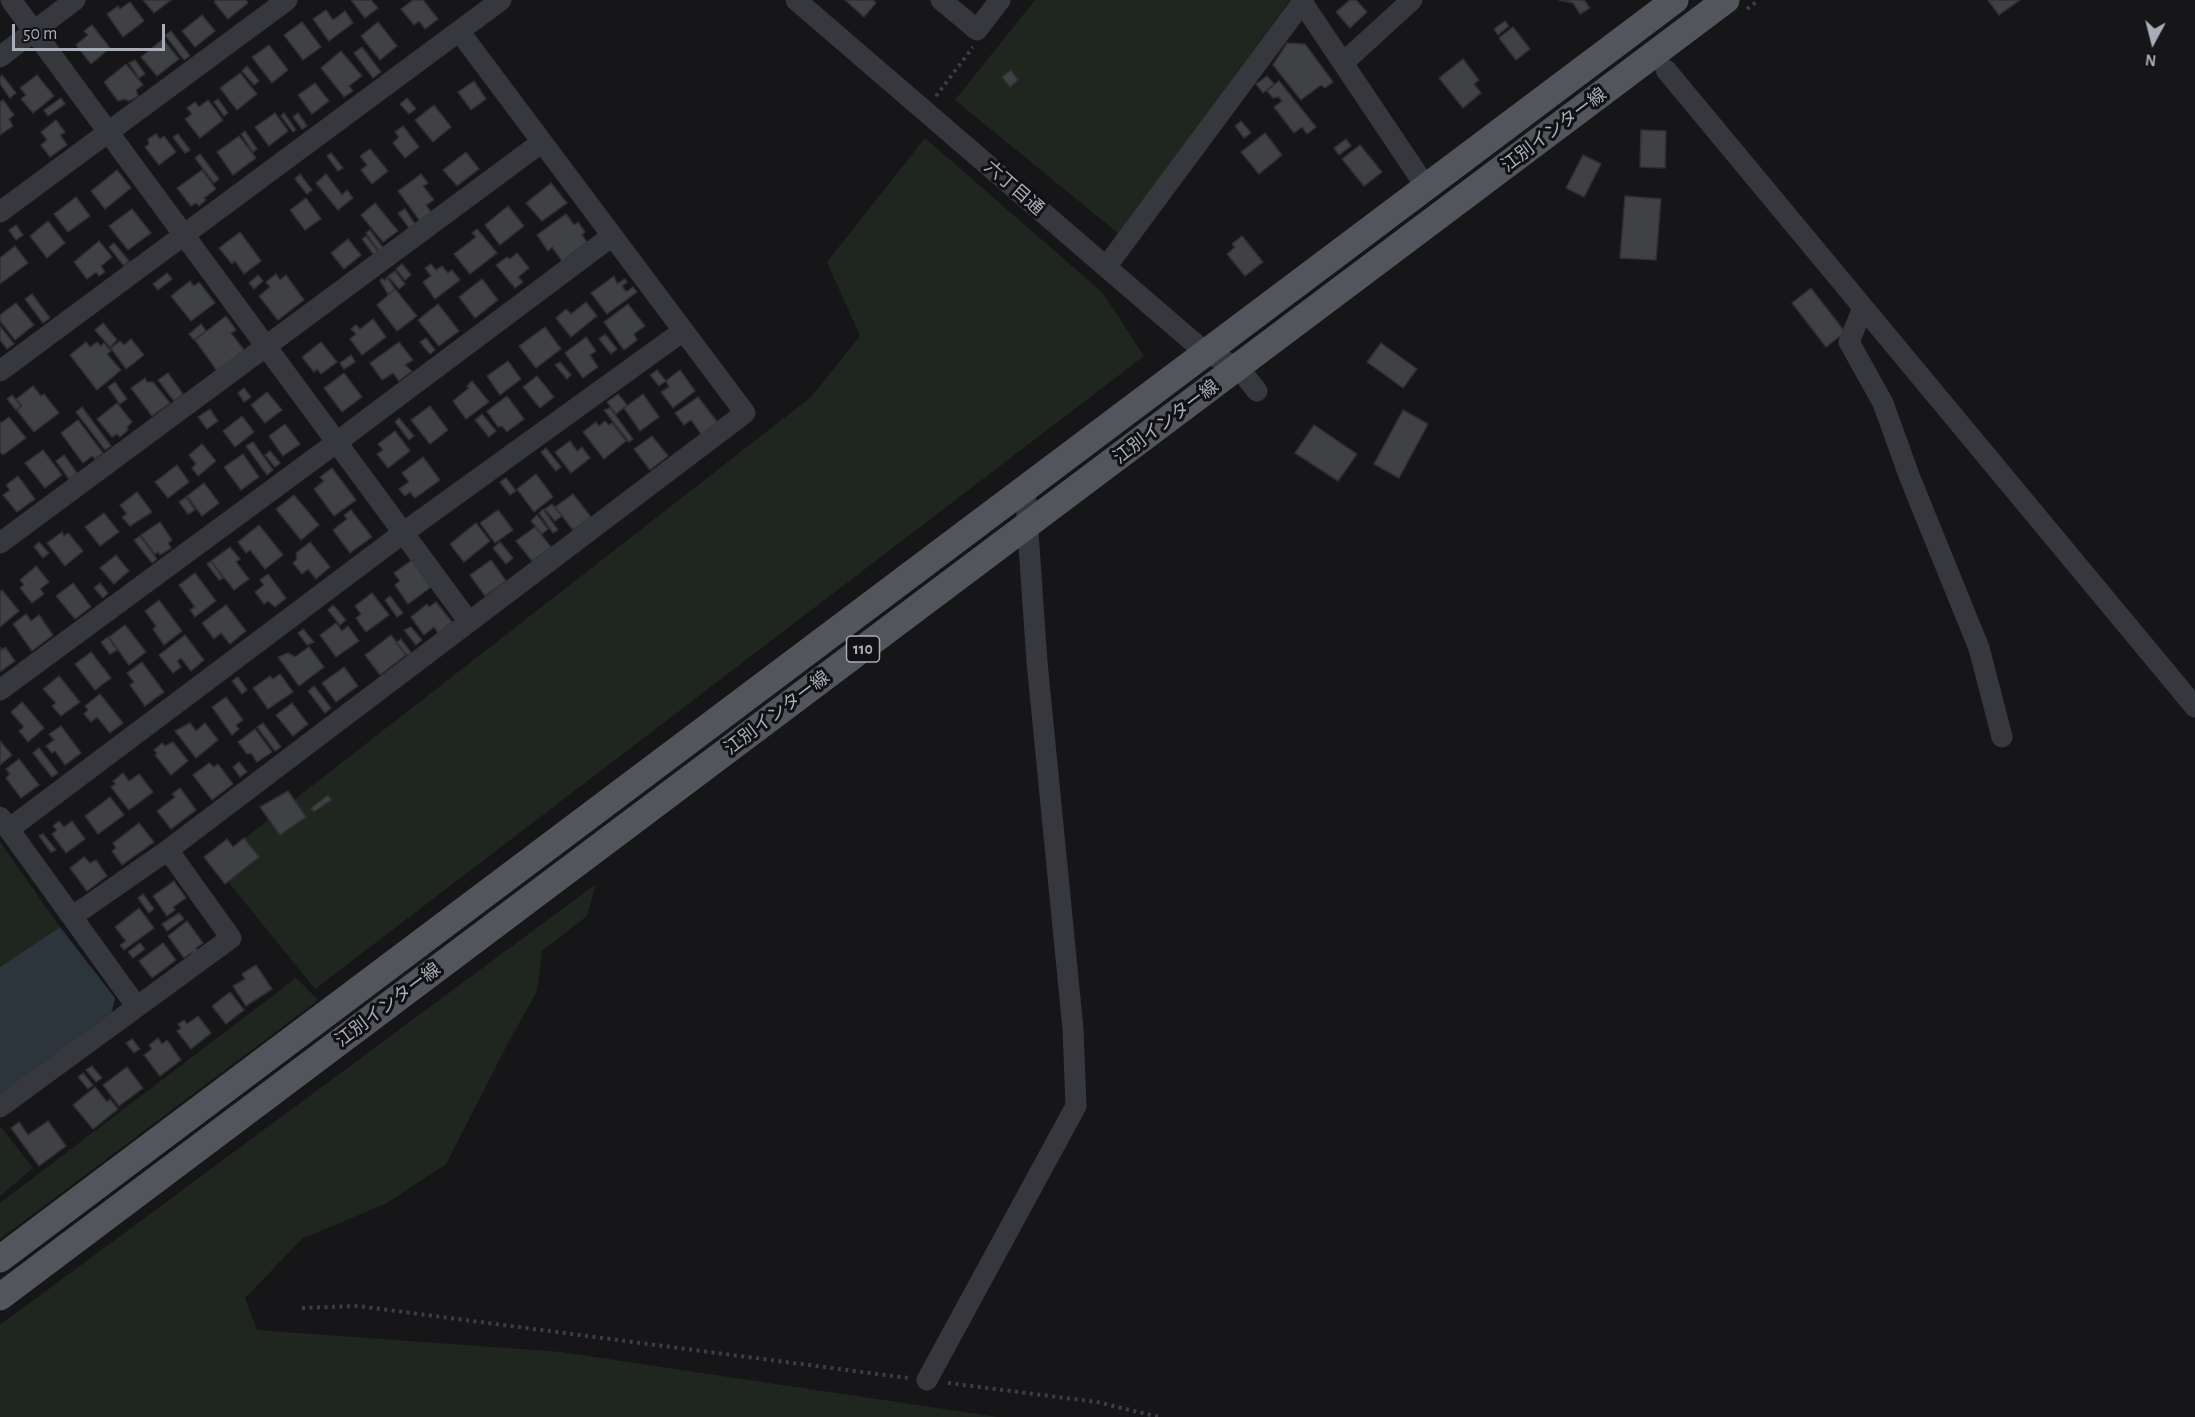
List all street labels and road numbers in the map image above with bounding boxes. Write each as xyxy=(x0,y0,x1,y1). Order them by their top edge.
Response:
street label: 江別インター線 xyxy=(1497,83,1611,177)
street label: 六丁目通 xyxy=(980,156,1048,220)
street label: 江別インター線 xyxy=(1109,375,1223,469)
road number: 110 xyxy=(846,636,880,662)
street label: 江別インター線 xyxy=(720,666,834,760)
street label: 江別インター線 xyxy=(331,958,445,1052)

